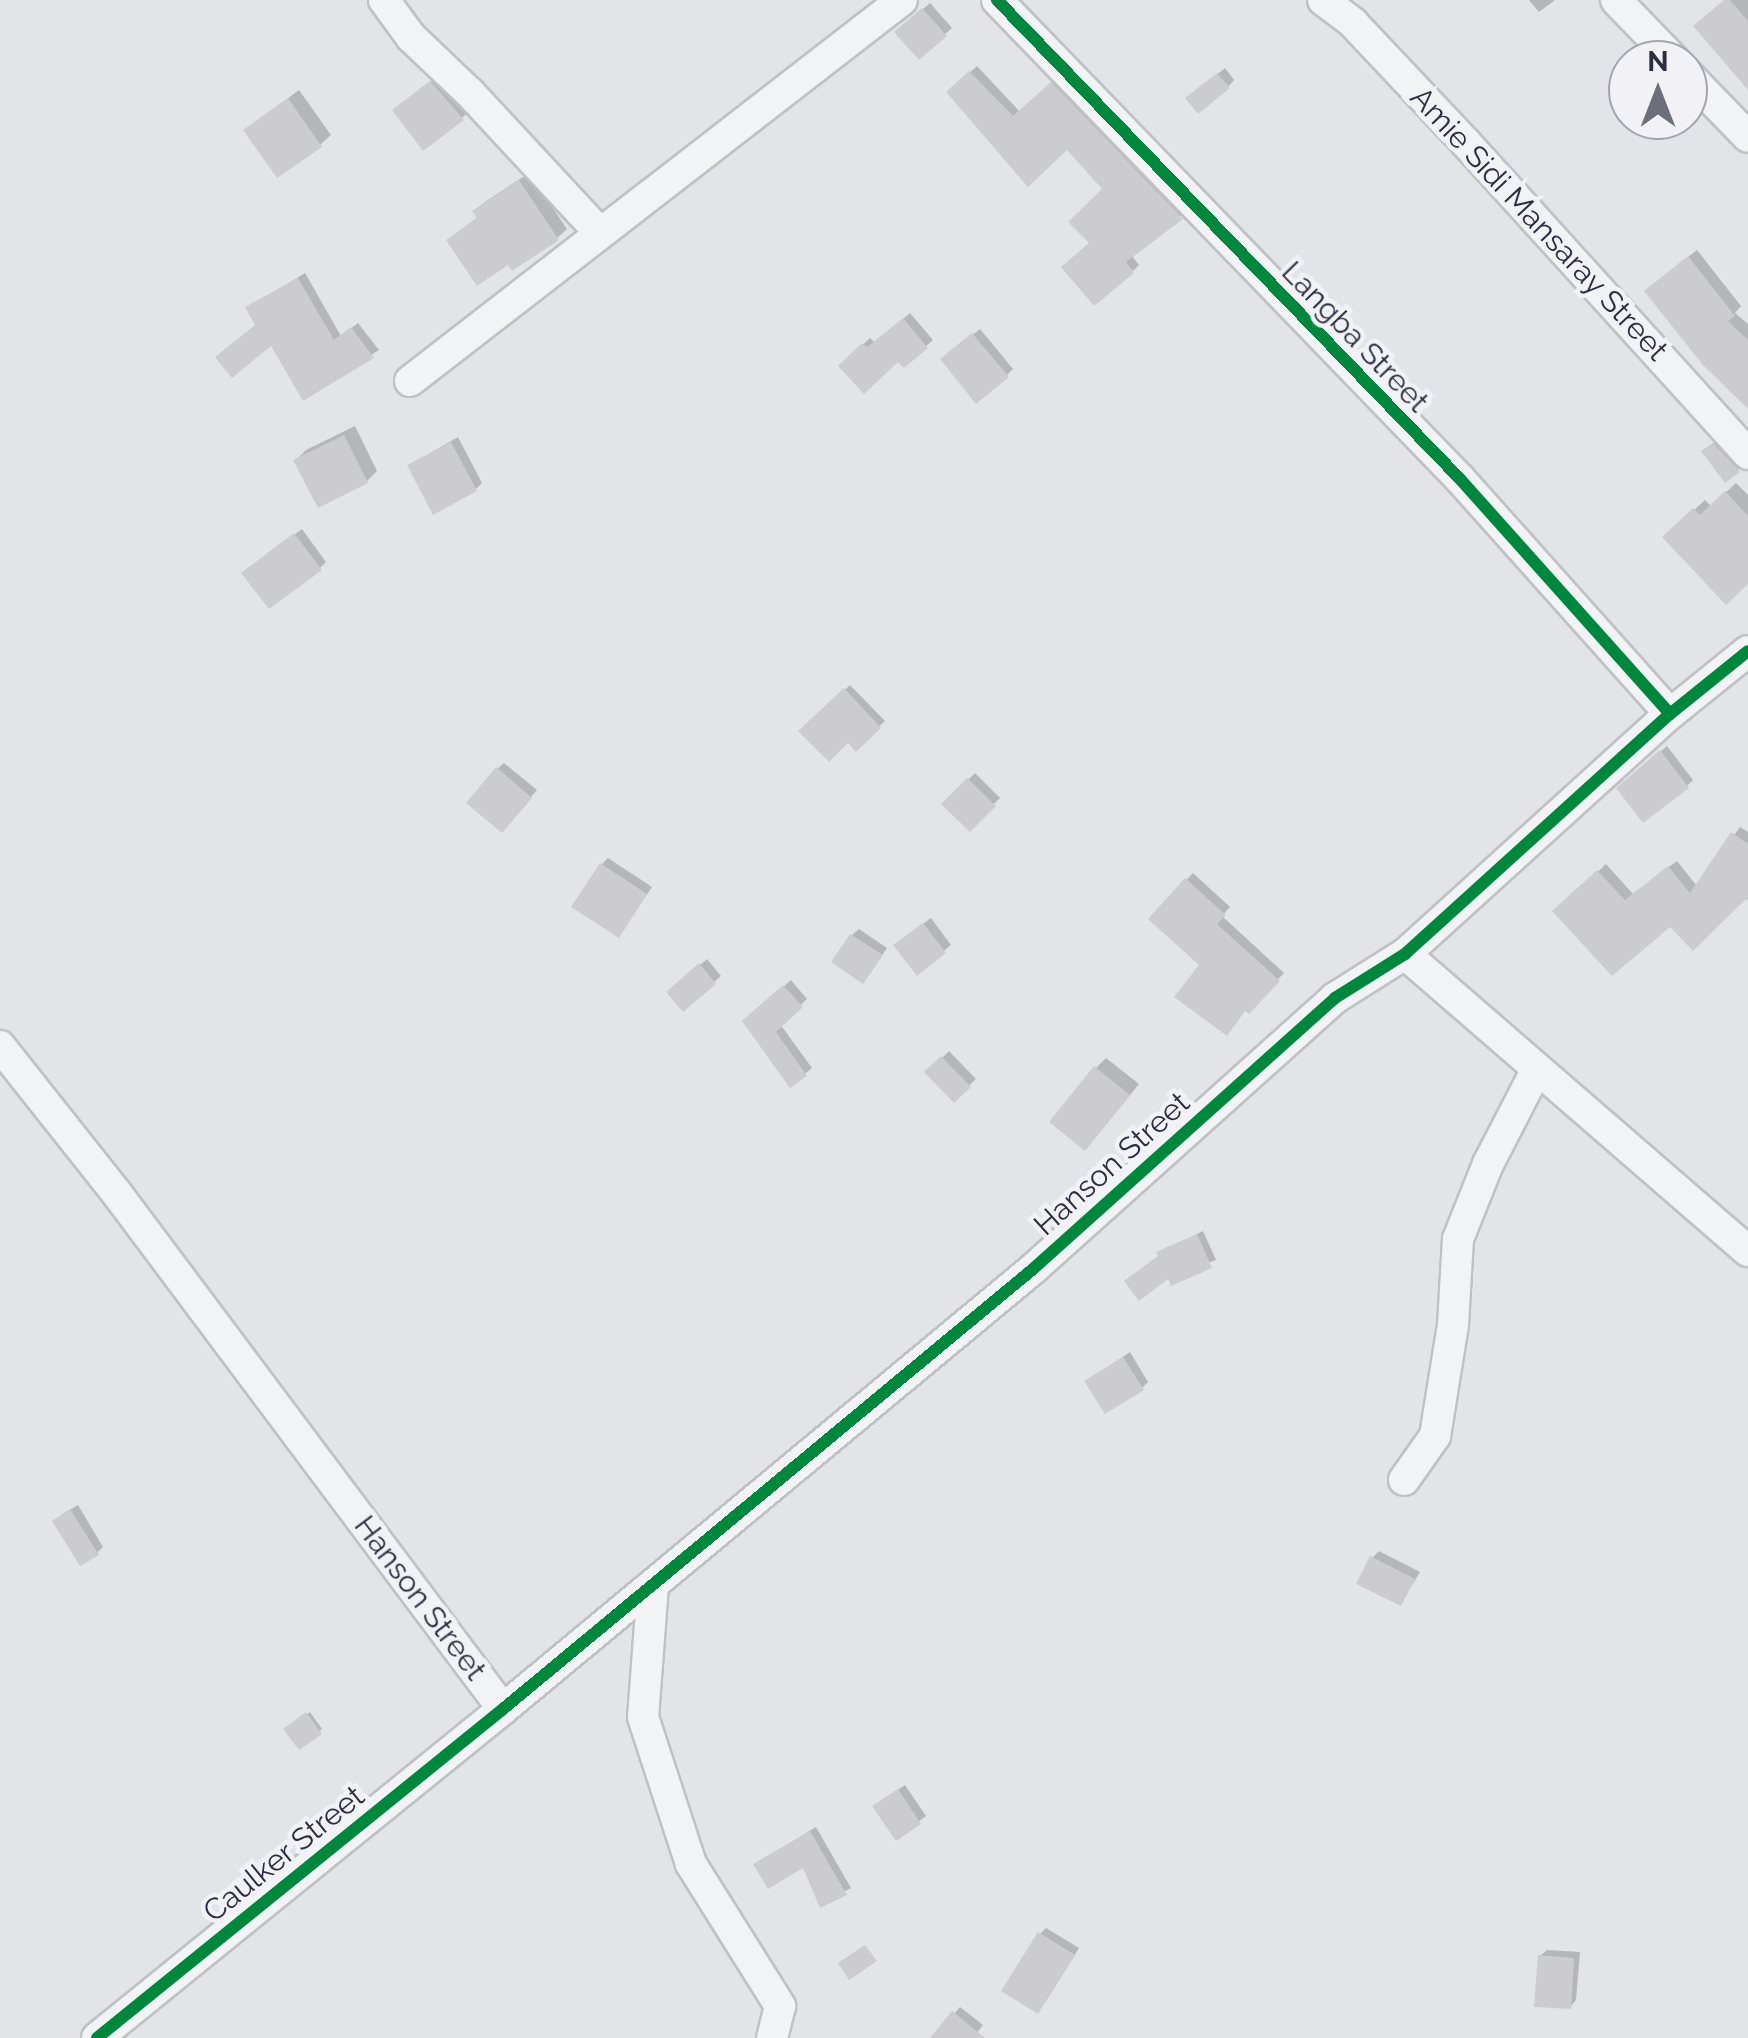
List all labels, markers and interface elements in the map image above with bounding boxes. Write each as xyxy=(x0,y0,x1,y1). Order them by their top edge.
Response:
north arrow xyxy=(1608,40,1708,140)
text: N xyxy=(1647,45,1669,78)
street label: Amie Sidi Mansaray Street xyxy=(1403,80,1675,368)
street label: Langba Street xyxy=(1274,254,1436,420)
street label: Hanson Street xyxy=(1027,1085,1197,1243)
street label: Hanson Street xyxy=(347,1509,493,1687)
street label: Caulker Street xyxy=(196,1778,372,1930)

